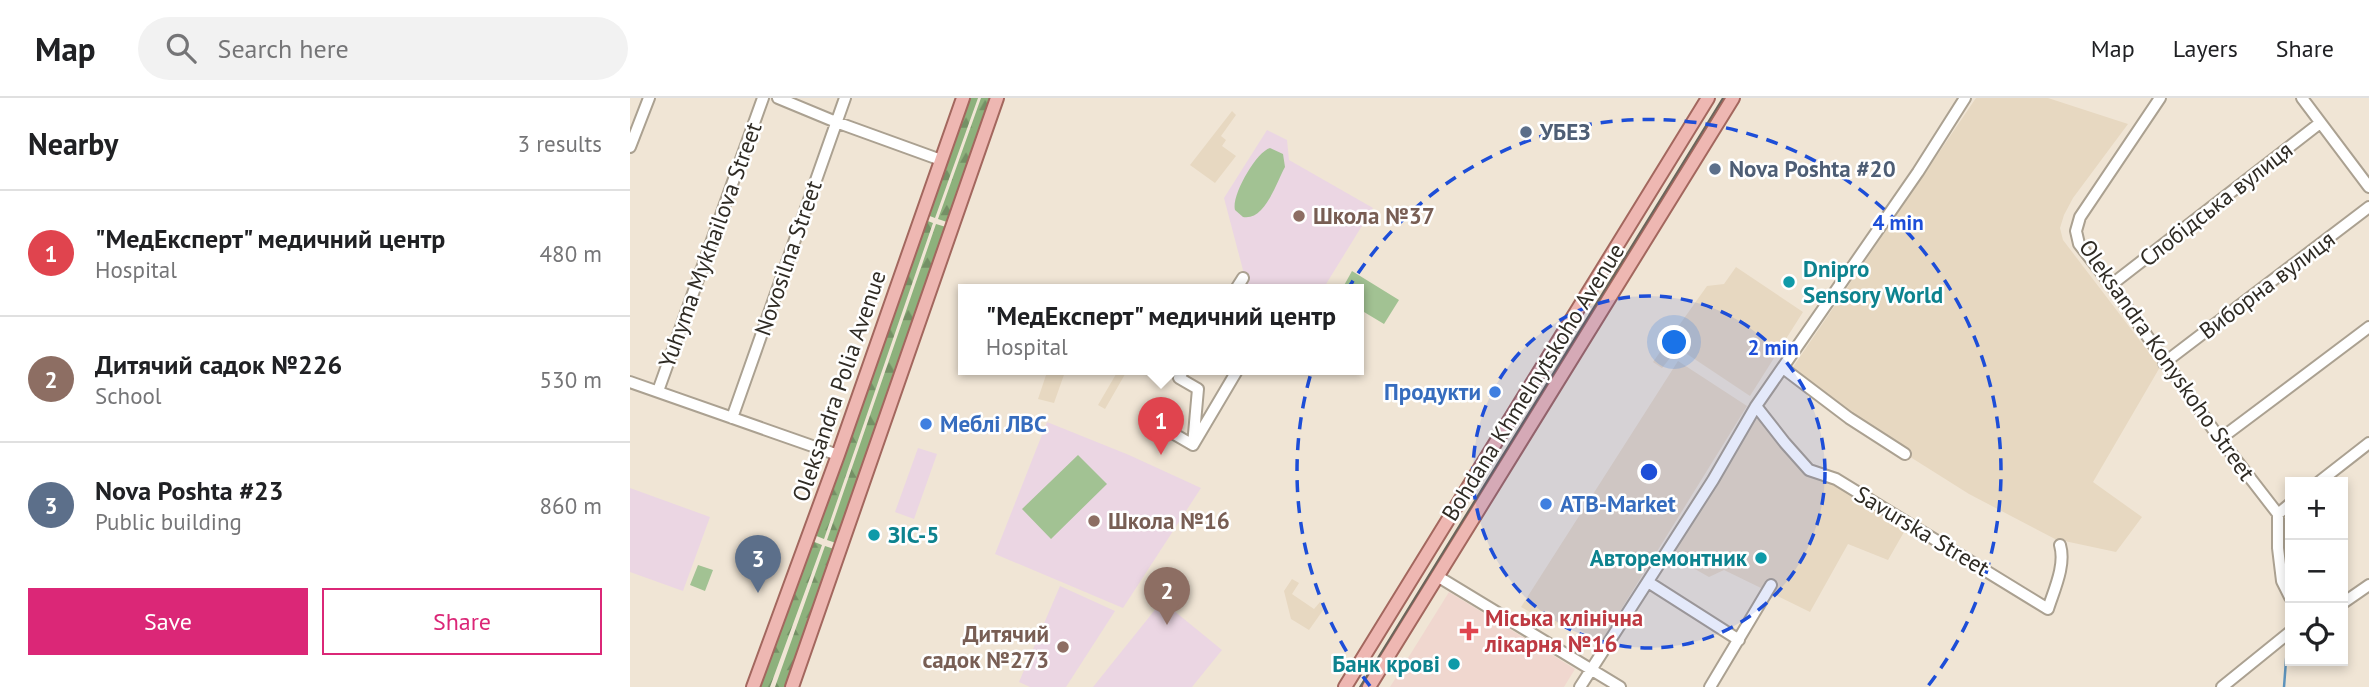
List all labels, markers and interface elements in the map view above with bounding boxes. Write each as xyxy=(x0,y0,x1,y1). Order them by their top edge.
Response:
search box xyxy=(138,17,628,80)
text: Map xyxy=(35,27,96,70)
icon: search xyxy=(162,29,200,67)
text: Search here xyxy=(218,32,349,65)
text: Map xyxy=(2091,33,2135,64)
text: Layers xyxy=(2173,33,2238,64)
text: Share xyxy=(2276,33,2334,64)
place label: УБЕЗ xyxy=(1539,117,1590,146)
street label: Yuhyma Mykhailova Street xyxy=(652,118,768,372)
text: Nearby xyxy=(28,124,118,163)
marker: УБЕЗ xyxy=(1518,124,1534,140)
text: 3 results xyxy=(518,129,602,158)
street label: Слобідська вулиця xyxy=(2133,135,2298,272)
place label: Nova Poshta #20 xyxy=(1729,154,1896,183)
marker: Nova Poshta #20 xyxy=(1707,161,1723,177)
street label: Novosilna Street xyxy=(747,176,828,339)
place label: Школа №37 xyxy=(1313,201,1435,230)
marker: Школа №37 xyxy=(1291,208,1307,224)
text: 4 min xyxy=(1872,209,1924,236)
text: "МедЕксперт" медичний центр xyxy=(95,222,445,255)
street label: Виборна вулиця xyxy=(2193,224,2340,345)
street label: Oleksandra Konyskoho Street xyxy=(2073,234,2262,486)
street label: Bohdana Khmelnytskoho Avenue xyxy=(1435,238,1630,526)
text: 1 xyxy=(44,239,58,268)
text: 480 m xyxy=(540,239,602,268)
place label: Dnipro Sensory World xyxy=(1803,254,1943,309)
text: Hospital xyxy=(95,255,177,284)
street label: Oleksandra Polia Avenue xyxy=(785,266,892,505)
marker: Dnipro Sensory World xyxy=(1781,274,1797,290)
popup xyxy=(958,284,1364,375)
text: "МедЕксперт" медичний центр xyxy=(986,299,1336,332)
your location xyxy=(1657,325,1691,359)
text: Hospital xyxy=(986,332,1068,361)
text: 2 min xyxy=(1747,334,1799,361)
text: Дитячий садок №226 xyxy=(95,348,342,381)
text: 2 xyxy=(44,365,58,394)
text: 530 m xyxy=(540,365,602,394)
place label: Продукти xyxy=(1384,377,1481,406)
text: School xyxy=(95,381,162,410)
marker: Продукти xyxy=(1487,384,1503,400)
pin: 1 xyxy=(1138,397,1184,455)
place label: Меблі ЛВС xyxy=(940,409,1047,438)
marker: Меблі ЛВС xyxy=(918,416,934,432)
centre of rings xyxy=(1637,460,1661,484)
text: Nova Poshta #23 xyxy=(95,474,283,507)
map controls xyxy=(2285,477,2348,666)
button: + xyxy=(2285,477,2348,540)
street label: Savurska Street xyxy=(1850,479,1995,582)
place label: ATB-Market xyxy=(1560,489,1676,518)
text: 3 xyxy=(44,491,58,520)
text: 860 m xyxy=(540,491,602,520)
marker: ATB-Market xyxy=(1538,496,1554,512)
place label: Школа №16 xyxy=(1108,506,1230,535)
text: Public building xyxy=(95,507,242,536)
marker: Школа №16 xyxy=(1086,513,1102,529)
place label: ЗІС-5 xyxy=(888,520,939,549)
marker: ЗІС-5 xyxy=(866,527,882,543)
pin: 3 xyxy=(735,535,781,593)
button: − xyxy=(2285,540,2348,603)
place label: Авторемонтник xyxy=(1590,543,1748,572)
marker: Авторемонтник xyxy=(1753,550,1769,566)
pin: 2 xyxy=(1144,567,1190,625)
button: Save xyxy=(28,588,308,655)
button: Share xyxy=(322,588,602,655)
place label: Міська клінічна лікарня №16 xyxy=(1484,603,1643,658)
button: locate xyxy=(2285,603,2348,666)
place label: Дитячий садок №273 xyxy=(922,619,1049,674)
marker: Міська клінічна лікарня №16 xyxy=(1459,621,1479,641)
marker: Дитячий садок №273 xyxy=(1055,639,1071,655)
place label: Банк крові xyxy=(1332,649,1440,678)
marker: Банк крові xyxy=(1446,656,1462,672)

